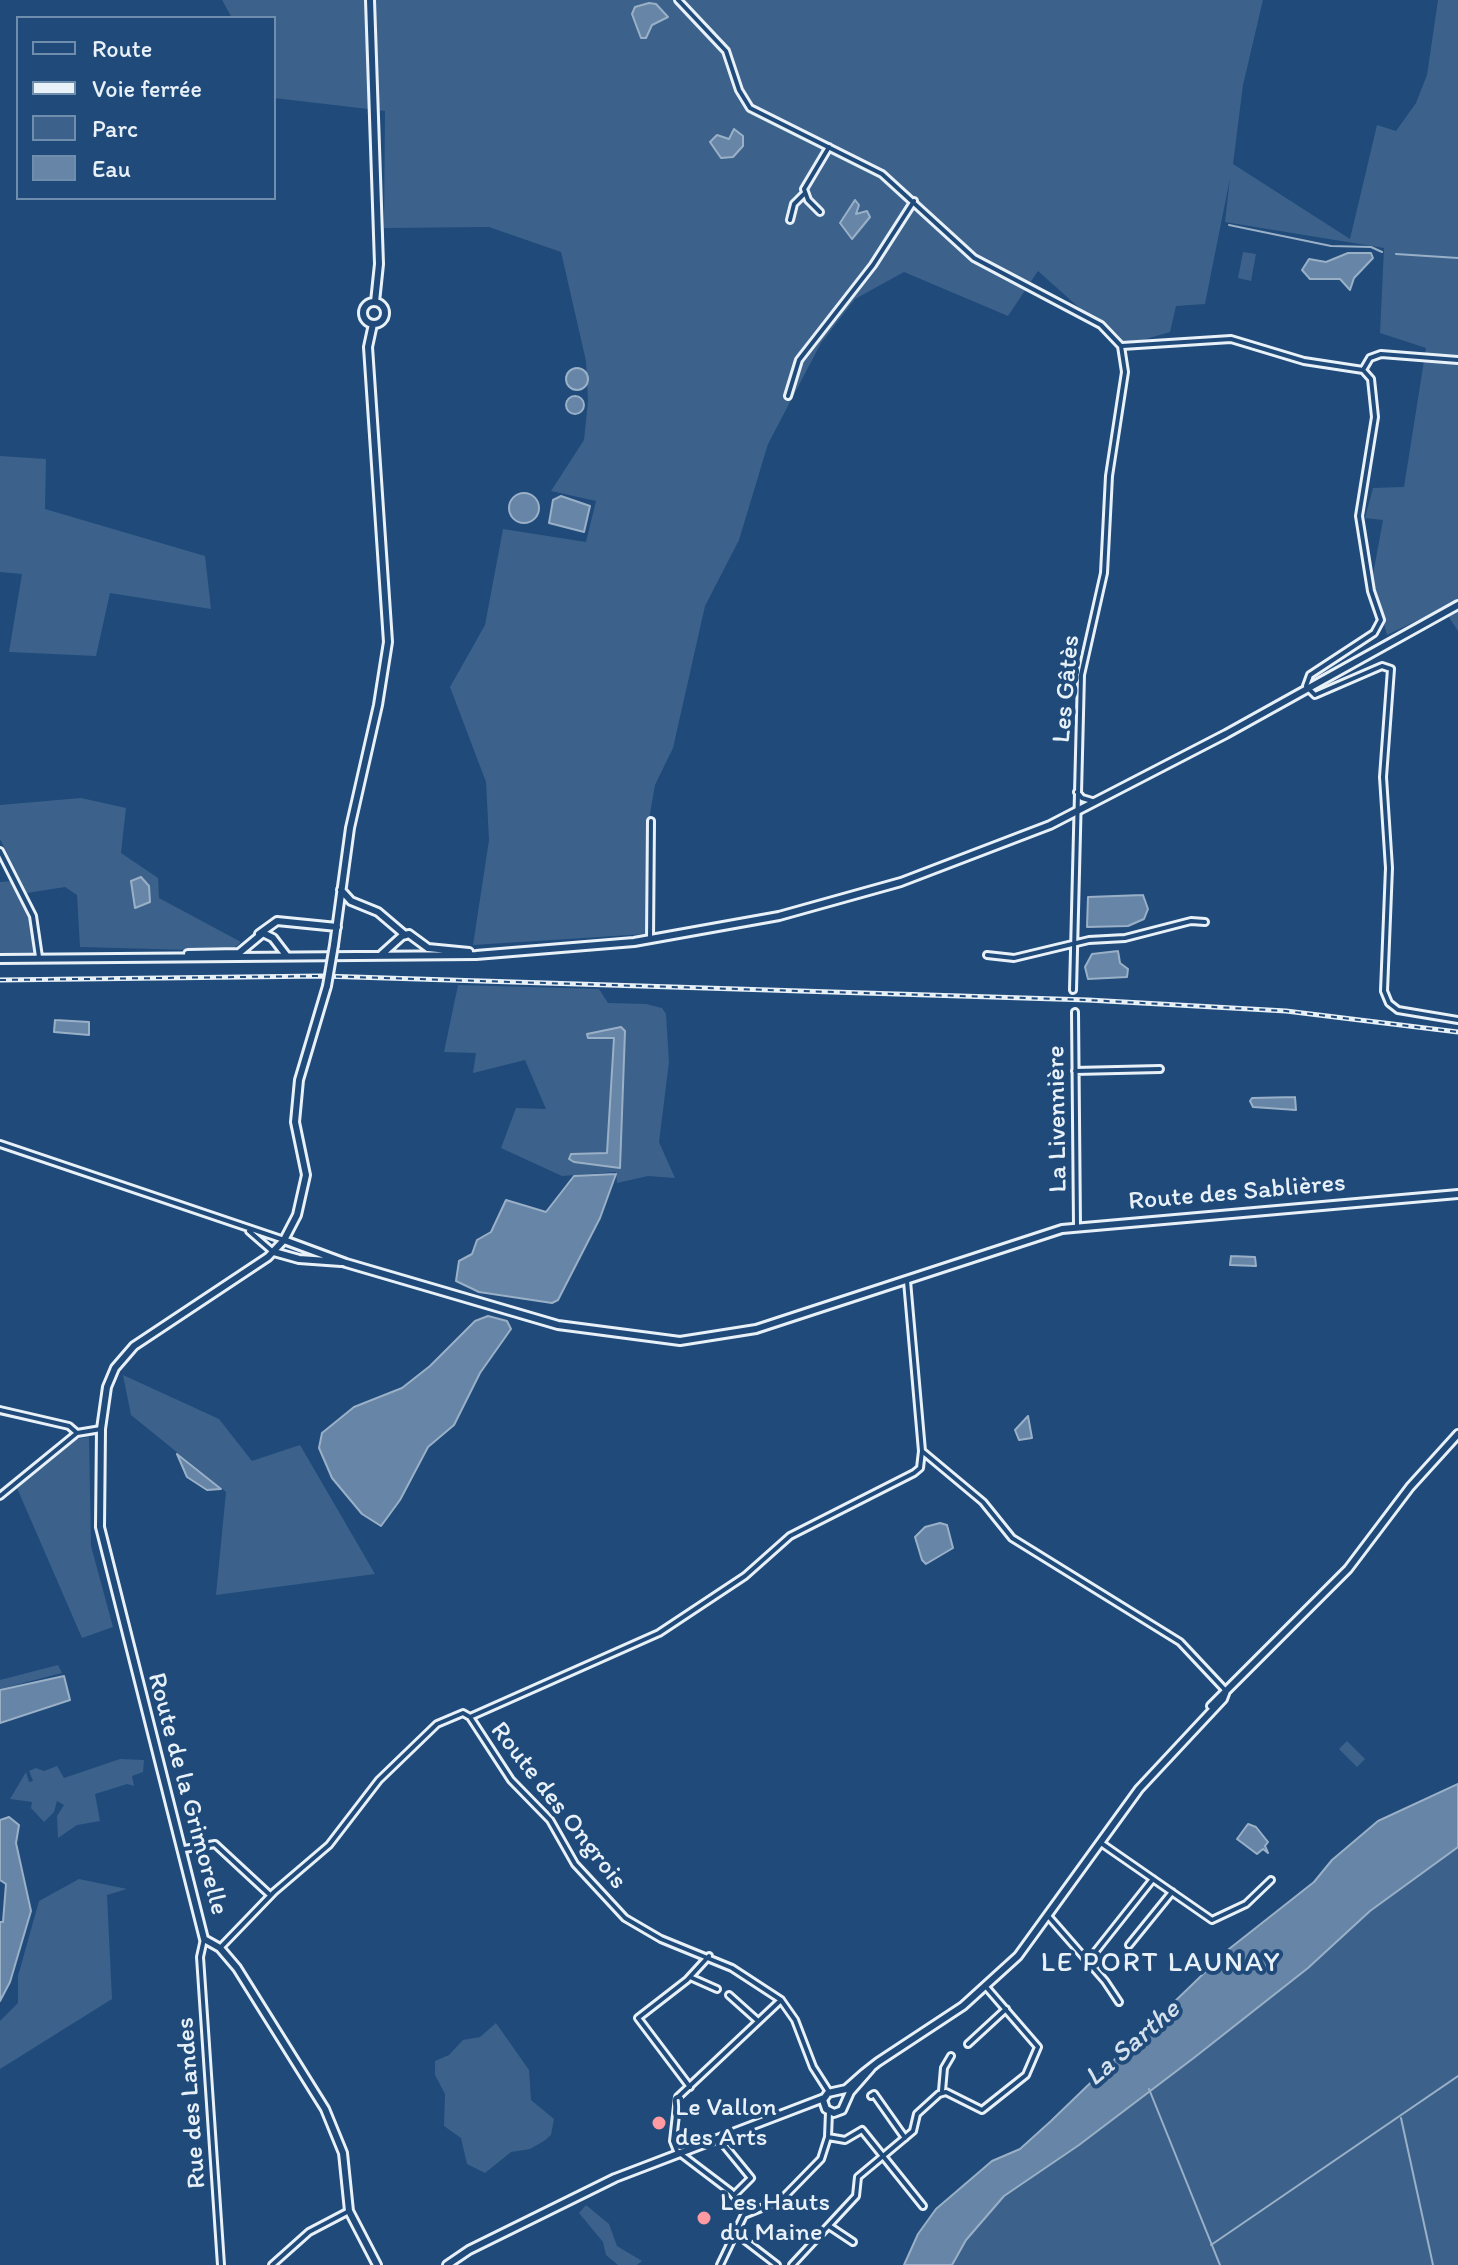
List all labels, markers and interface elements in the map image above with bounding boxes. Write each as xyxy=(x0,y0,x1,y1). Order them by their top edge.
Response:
legend xyxy=(16,16,276,200)
text: Route xyxy=(92,34,152,63)
text: Voie ferrée xyxy=(92,74,202,103)
text: Parc xyxy=(92,114,138,143)
text: Eau xyxy=(92,154,131,183)
street label: Les Gâtès xyxy=(1047,634,1087,744)
street label: La Livennière xyxy=(1041,1045,1075,1193)
street label: Route des Sablières xyxy=(1127,1168,1347,1218)
street label: Route de la Grimorelle xyxy=(140,1669,234,1919)
street label: Route des Ongrois xyxy=(483,1716,633,1896)
district label: LE PORT LAUNAY xyxy=(1040,1947,1282,1981)
water label: La Sarthe xyxy=(1079,1994,1187,2094)
street label: Rue des Landes xyxy=(170,2016,214,2190)
place label: Le Vallon des Arts xyxy=(675,2092,777,2154)
marker: Le Vallon des Arts xyxy=(650,2114,668,2132)
place label: Les Hauts du Maine xyxy=(720,2187,830,2248)
marker: Les Hauts du Maine xyxy=(695,2209,713,2227)

